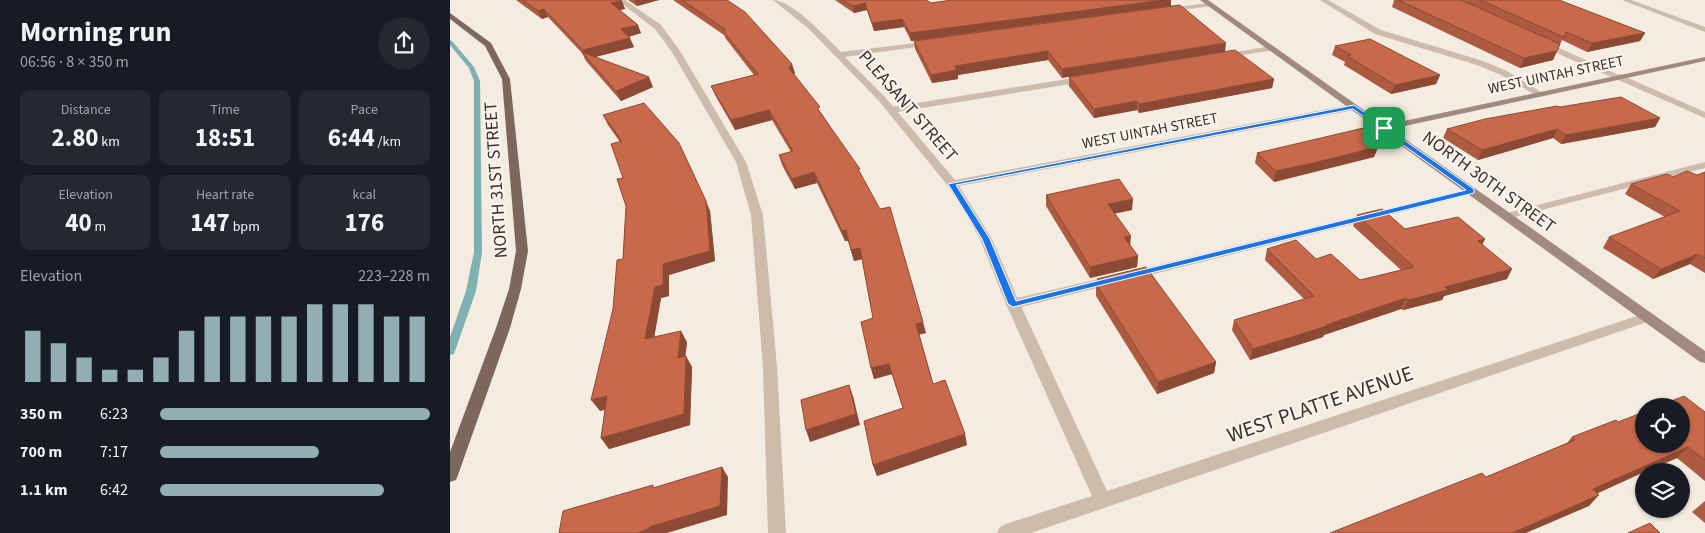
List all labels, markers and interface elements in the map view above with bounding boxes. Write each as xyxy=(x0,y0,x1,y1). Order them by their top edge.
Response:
text: Morning run xyxy=(20,12,171,52)
button: share xyxy=(378,17,430,69)
street label: PLEASANT STREET xyxy=(853,45,964,167)
street label: WEST UINTAH STREET xyxy=(1486,50,1626,100)
text: 06:56 · 8 × 350 m xyxy=(20,51,129,73)
text: Distance xyxy=(61,100,111,120)
text: Time xyxy=(210,100,240,120)
text: Pace xyxy=(351,100,378,120)
street label: NORTH 31ST STREET xyxy=(478,101,514,259)
pin xyxy=(1363,107,1405,149)
street label: WEST UINTAH STREET xyxy=(1080,108,1220,154)
icon: arrive xyxy=(1370,114,1398,142)
text: 2.80 xyxy=(51,120,99,156)
text: 18:51 xyxy=(195,120,255,156)
text: 6:44 xyxy=(328,120,375,156)
street label: NORTH 30TH STREET xyxy=(1417,125,1561,239)
text: km xyxy=(99,132,120,152)
text: /km xyxy=(375,132,401,152)
text: Elevation xyxy=(58,185,113,205)
text: Heart rate xyxy=(196,185,254,205)
text: kcal xyxy=(353,185,376,205)
text: 40 xyxy=(65,205,92,241)
text: 147 xyxy=(190,205,230,241)
text: 176 xyxy=(345,205,384,241)
text: m xyxy=(92,217,106,237)
text: bpm xyxy=(230,217,260,237)
text: Elevation xyxy=(20,265,82,287)
text: 223–228 m xyxy=(358,265,430,287)
street label: WEST PLATTE AVENUE xyxy=(1223,358,1417,450)
map controls xyxy=(1635,398,1690,518)
button: locate xyxy=(1635,398,1690,453)
text: 350 m xyxy=(20,403,62,425)
text: 6:23 xyxy=(100,403,128,425)
text: 700 m xyxy=(20,441,62,463)
text: 7:17 xyxy=(100,441,128,463)
button: layers xyxy=(1635,463,1690,518)
text: 1.1 km xyxy=(20,479,67,501)
text: 6:42 xyxy=(100,479,128,501)

